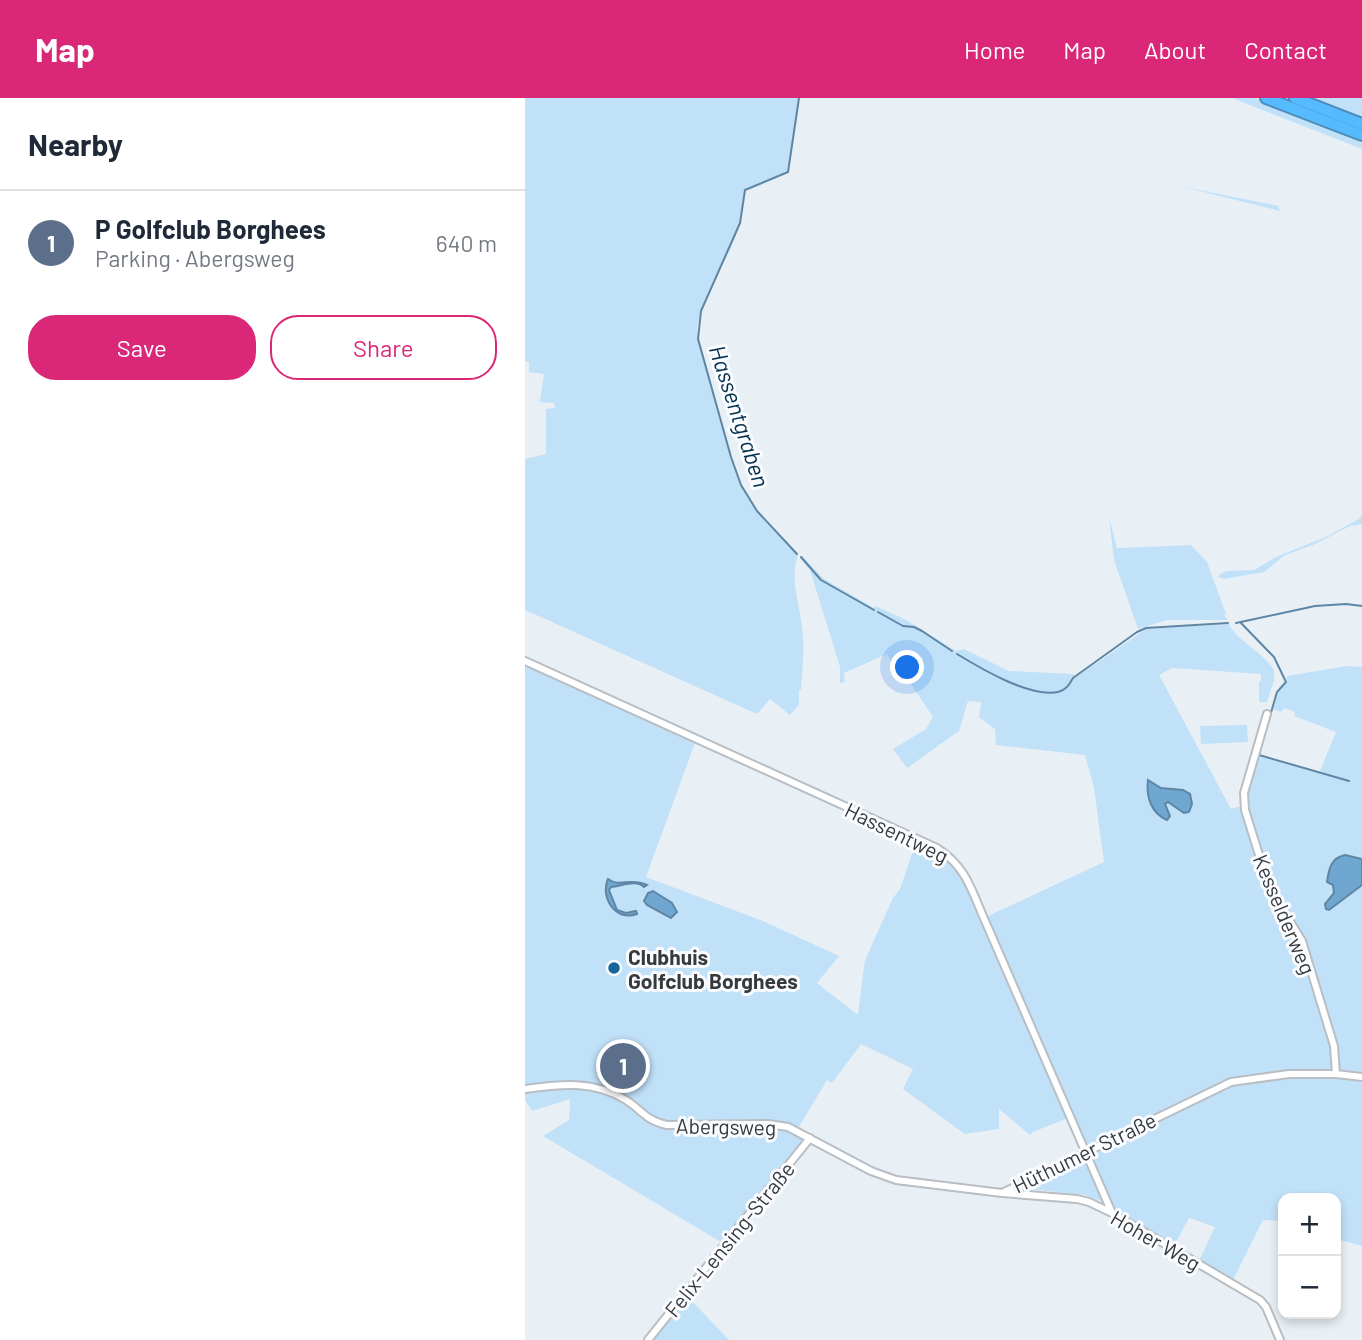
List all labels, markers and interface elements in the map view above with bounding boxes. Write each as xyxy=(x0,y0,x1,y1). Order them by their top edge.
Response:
text: Map xyxy=(35,29,95,69)
text: Home xyxy=(964,35,1025,64)
text: Map xyxy=(1063,35,1106,64)
text: About xyxy=(1144,35,1206,64)
text: Contact xyxy=(1244,35,1327,64)
text: Nearby xyxy=(28,126,123,162)
text: P Golfclub Borghees xyxy=(95,213,326,244)
text: 1 xyxy=(47,229,55,257)
text: 640 m xyxy=(436,229,497,257)
text: Parking · Abergsweg xyxy=(95,244,295,272)
button: Save xyxy=(28,315,256,380)
button: Share xyxy=(270,315,497,380)
water label: Hassentgraben xyxy=(704,341,776,491)
your location xyxy=(890,650,924,684)
street label: Hassentweg xyxy=(841,796,953,868)
street label: Kesselderweg xyxy=(1249,850,1321,978)
place label: Clubhuis Golfclub Borghees xyxy=(628,944,798,993)
marker: Clubhuis Golfclub Borghees xyxy=(606,960,622,976)
pin: 1 xyxy=(600,1040,646,1092)
street label: Hüthumer Straße xyxy=(1008,1106,1160,1198)
street label: Abergsweg xyxy=(676,1113,776,1139)
street label: Felix-Lensing-Straße xyxy=(659,1156,799,1322)
map controls xyxy=(1278,1193,1341,1319)
button: + xyxy=(1278,1193,1341,1256)
street label: Hoher Weg xyxy=(1107,1204,1205,1276)
button: − xyxy=(1278,1256,1341,1319)

